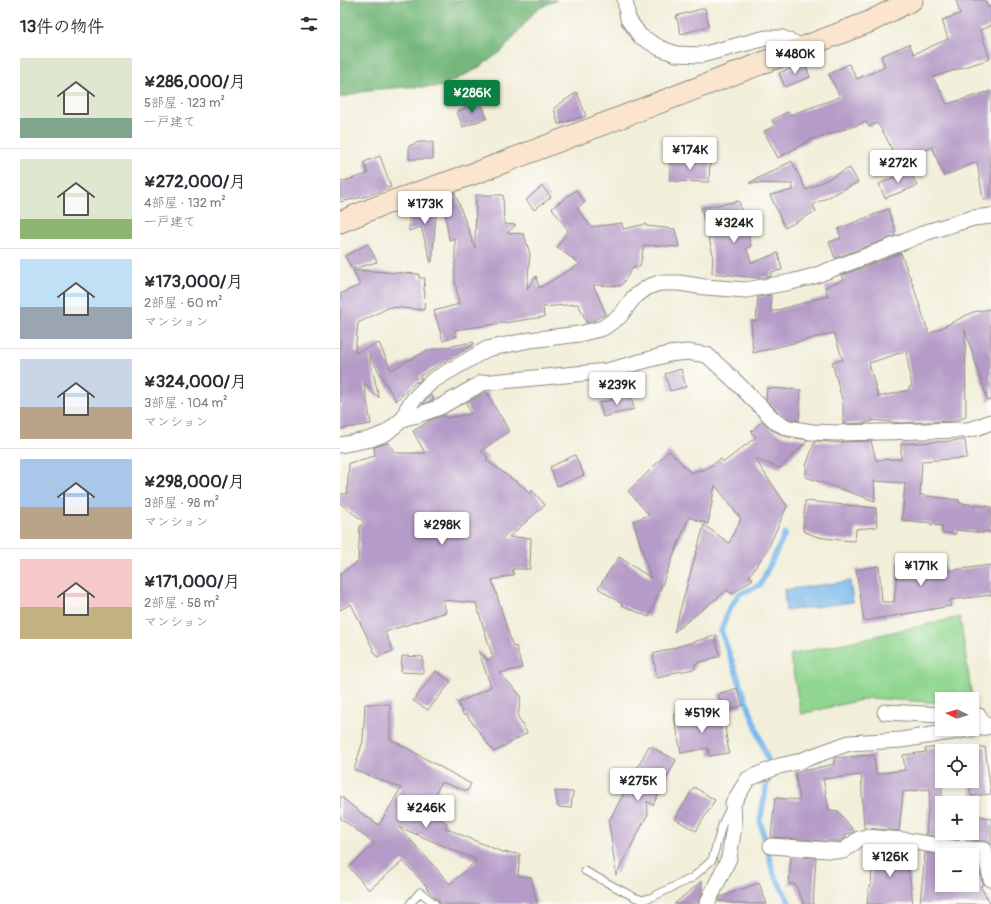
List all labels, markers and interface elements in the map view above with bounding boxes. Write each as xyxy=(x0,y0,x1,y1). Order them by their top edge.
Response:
icon: filters xyxy=(298,13,320,35)
text: 13件の物件 xyxy=(20,16,104,37)
pin: ¥480K xyxy=(767,41,823,75)
text: ¥480K xyxy=(775,46,815,62)
text: ¥286,000/月 xyxy=(144,71,246,92)
icon: home xyxy=(52,74,100,122)
pin: ¥286K xyxy=(444,80,500,114)
text: ¥286K xyxy=(453,85,491,101)
text: 5部屋 · 123 m² xyxy=(144,95,225,111)
text: 一戸建て xyxy=(144,114,196,130)
pin: ¥174K xyxy=(662,137,718,171)
text: ¥174K xyxy=(672,142,708,158)
pin: ¥272K xyxy=(870,150,926,184)
text: ¥272K xyxy=(879,155,917,171)
text: ¥272,000/月 xyxy=(144,171,246,192)
icon: home xyxy=(52,175,100,223)
pin: ¥173K xyxy=(397,191,453,225)
text: 4部屋 · 132 m² xyxy=(144,195,226,211)
text: ¥173K xyxy=(407,196,443,212)
pin: ¥324K xyxy=(706,210,762,244)
text: 一戸建て xyxy=(144,214,196,230)
text: ¥324K xyxy=(715,215,753,231)
text: ¥173,000/月 xyxy=(144,271,243,292)
icon: home xyxy=(52,275,100,323)
text: 2部屋 · 60 m² xyxy=(144,295,222,311)
text: マンション xyxy=(144,314,208,330)
text: ¥324,000/月 xyxy=(144,371,247,392)
pin: ¥239K xyxy=(589,372,645,406)
icon: home xyxy=(52,375,100,423)
text: ¥239K xyxy=(598,377,636,393)
text: 3部屋 · 104 m² xyxy=(144,395,227,411)
text: マンション xyxy=(144,414,208,430)
text: ¥298,000/月 xyxy=(144,471,245,492)
icon: home xyxy=(52,475,100,523)
text: 3部屋 · 98 m² xyxy=(144,495,219,511)
pin: ¥298K xyxy=(414,512,470,546)
text: マンション xyxy=(144,514,208,530)
text: ¥298K xyxy=(423,517,461,533)
pin: ¥171K xyxy=(893,553,949,587)
text: ¥171K xyxy=(904,558,938,574)
text: ¥171,000/月 xyxy=(144,571,240,592)
icon: home xyxy=(52,575,100,623)
text: 2部屋 · 58 m² xyxy=(144,595,220,611)
text: マンション xyxy=(144,614,208,630)
north arrow xyxy=(935,692,979,736)
map controls xyxy=(935,692,979,892)
pin: ¥519K xyxy=(674,700,730,734)
text: ¥519K xyxy=(684,705,720,721)
button: locate xyxy=(935,744,979,788)
pin: ¥275K xyxy=(610,768,666,802)
text: ¥275K xyxy=(619,773,657,789)
pin: ¥246K xyxy=(398,795,454,829)
button: + xyxy=(935,796,979,840)
text: ¥246K xyxy=(406,800,446,816)
pin: ¥126K xyxy=(862,844,918,878)
button: − xyxy=(935,848,979,892)
text: ¥126K xyxy=(872,849,908,865)

